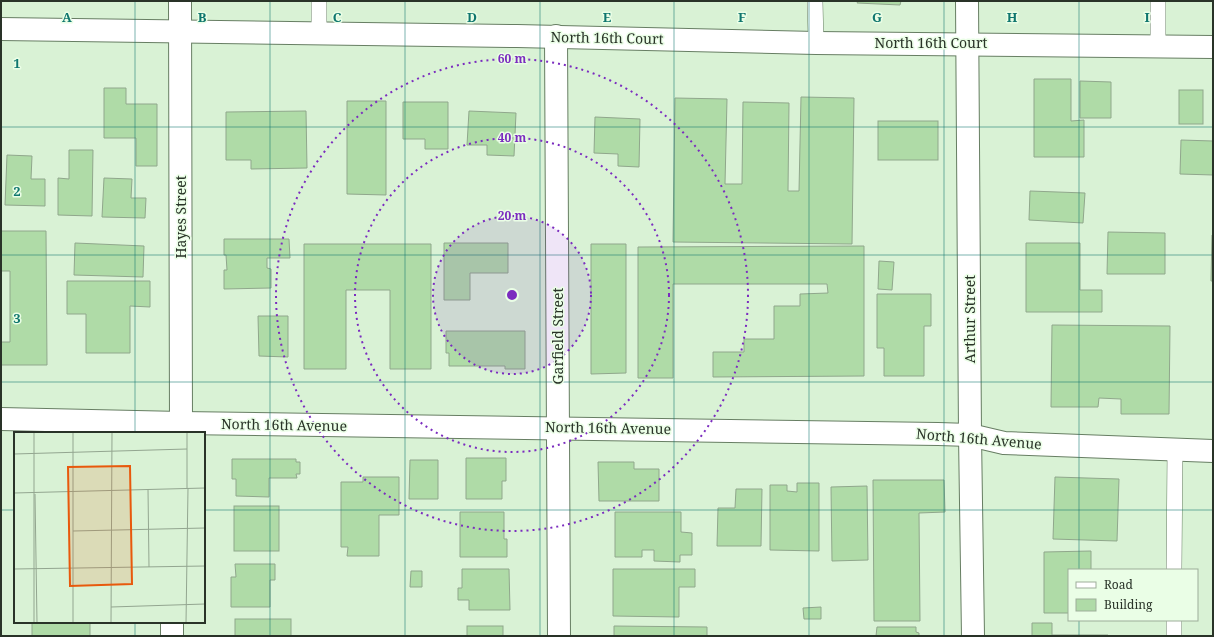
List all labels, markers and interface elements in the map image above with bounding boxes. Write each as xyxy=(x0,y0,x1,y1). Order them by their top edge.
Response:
text: A xyxy=(62,8,72,26)
text: B xyxy=(198,8,207,26)
text: C xyxy=(333,8,342,26)
text: D xyxy=(467,8,477,26)
text: E xyxy=(603,8,612,26)
text: F xyxy=(738,8,746,26)
text: G xyxy=(872,8,882,26)
text: H xyxy=(1007,8,1018,26)
text: I xyxy=(1144,8,1150,26)
street label: North 16th Court xyxy=(550,27,664,48)
street label: North 16th Court xyxy=(874,33,988,52)
text: 60 m xyxy=(498,50,526,67)
text: 1 xyxy=(13,54,21,72)
text: 40 m xyxy=(498,129,526,146)
street label: Hayes Street xyxy=(171,175,190,259)
text: 2 xyxy=(13,182,21,200)
text: 20 m xyxy=(498,207,526,224)
street label: Arthur Street xyxy=(960,275,979,363)
street label: Garfield Street xyxy=(548,287,567,384)
centre of rings xyxy=(505,288,519,302)
text: 3 xyxy=(13,309,21,327)
street label: North 16th Avenue xyxy=(221,414,347,435)
street label: North 16th Avenue xyxy=(545,417,671,438)
street label: North 16th Avenue xyxy=(915,424,1043,453)
inset map xyxy=(14,432,205,623)
legend xyxy=(1068,569,1198,621)
text: Road xyxy=(1104,576,1134,593)
text: Building xyxy=(1104,596,1153,613)

